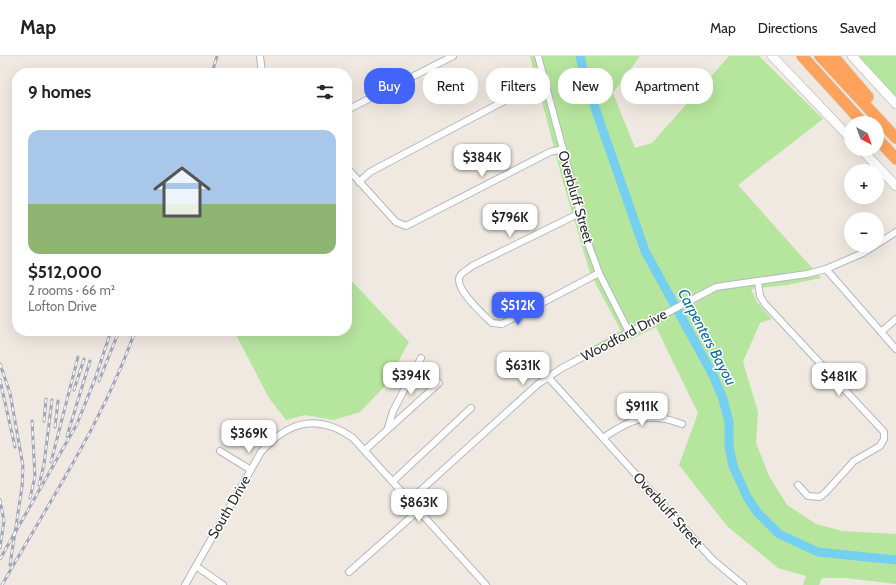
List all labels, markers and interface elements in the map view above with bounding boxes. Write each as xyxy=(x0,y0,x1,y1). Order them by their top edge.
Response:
text: Map xyxy=(20,16,56,39)
text: Map xyxy=(710,19,736,37)
text: Directions xyxy=(758,19,818,37)
text: Saved xyxy=(840,19,876,37)
chip: Buy xyxy=(364,68,415,104)
chip: Rent xyxy=(423,68,478,104)
chip: Filters xyxy=(486,68,550,104)
chip: New xyxy=(558,68,613,104)
chip: Apartment xyxy=(621,68,713,104)
icon: filters xyxy=(314,81,336,103)
text: 9 homes xyxy=(28,82,91,102)
north arrow xyxy=(844,116,884,156)
map controls xyxy=(844,116,884,252)
pin: $384K xyxy=(454,144,510,178)
street label: Overbluff Street xyxy=(554,148,598,246)
text: $384K xyxy=(463,149,501,165)
icon: home xyxy=(146,156,218,228)
button: + xyxy=(844,164,884,204)
pin: $796K xyxy=(482,204,538,238)
text: $796K xyxy=(492,209,528,225)
button: − xyxy=(844,212,884,252)
text: $512,000 xyxy=(28,262,102,282)
text: 2 rooms · 66 m² xyxy=(28,282,115,298)
water label: Carpenters Bayou xyxy=(674,286,740,388)
pin: $512K xyxy=(490,292,546,326)
text: $512K xyxy=(501,297,535,313)
text: Lofton Drive xyxy=(28,298,97,314)
street label: Woodford Drive xyxy=(578,305,670,365)
pin: $631K xyxy=(495,352,551,386)
text: $631K xyxy=(506,357,540,373)
pin: $394K xyxy=(383,362,439,396)
pin: $481K xyxy=(811,363,867,397)
text: $394K xyxy=(392,367,430,383)
text: $481K xyxy=(821,368,857,384)
pin: $911K xyxy=(614,393,670,427)
text: $911K xyxy=(626,398,658,414)
pin: $369K xyxy=(221,420,277,454)
text: $369K xyxy=(230,425,268,441)
street label: Overbluff Street xyxy=(629,468,707,552)
street label: South Drive xyxy=(204,472,254,542)
pin: $863K xyxy=(391,489,447,523)
text: $863K xyxy=(400,494,438,510)

